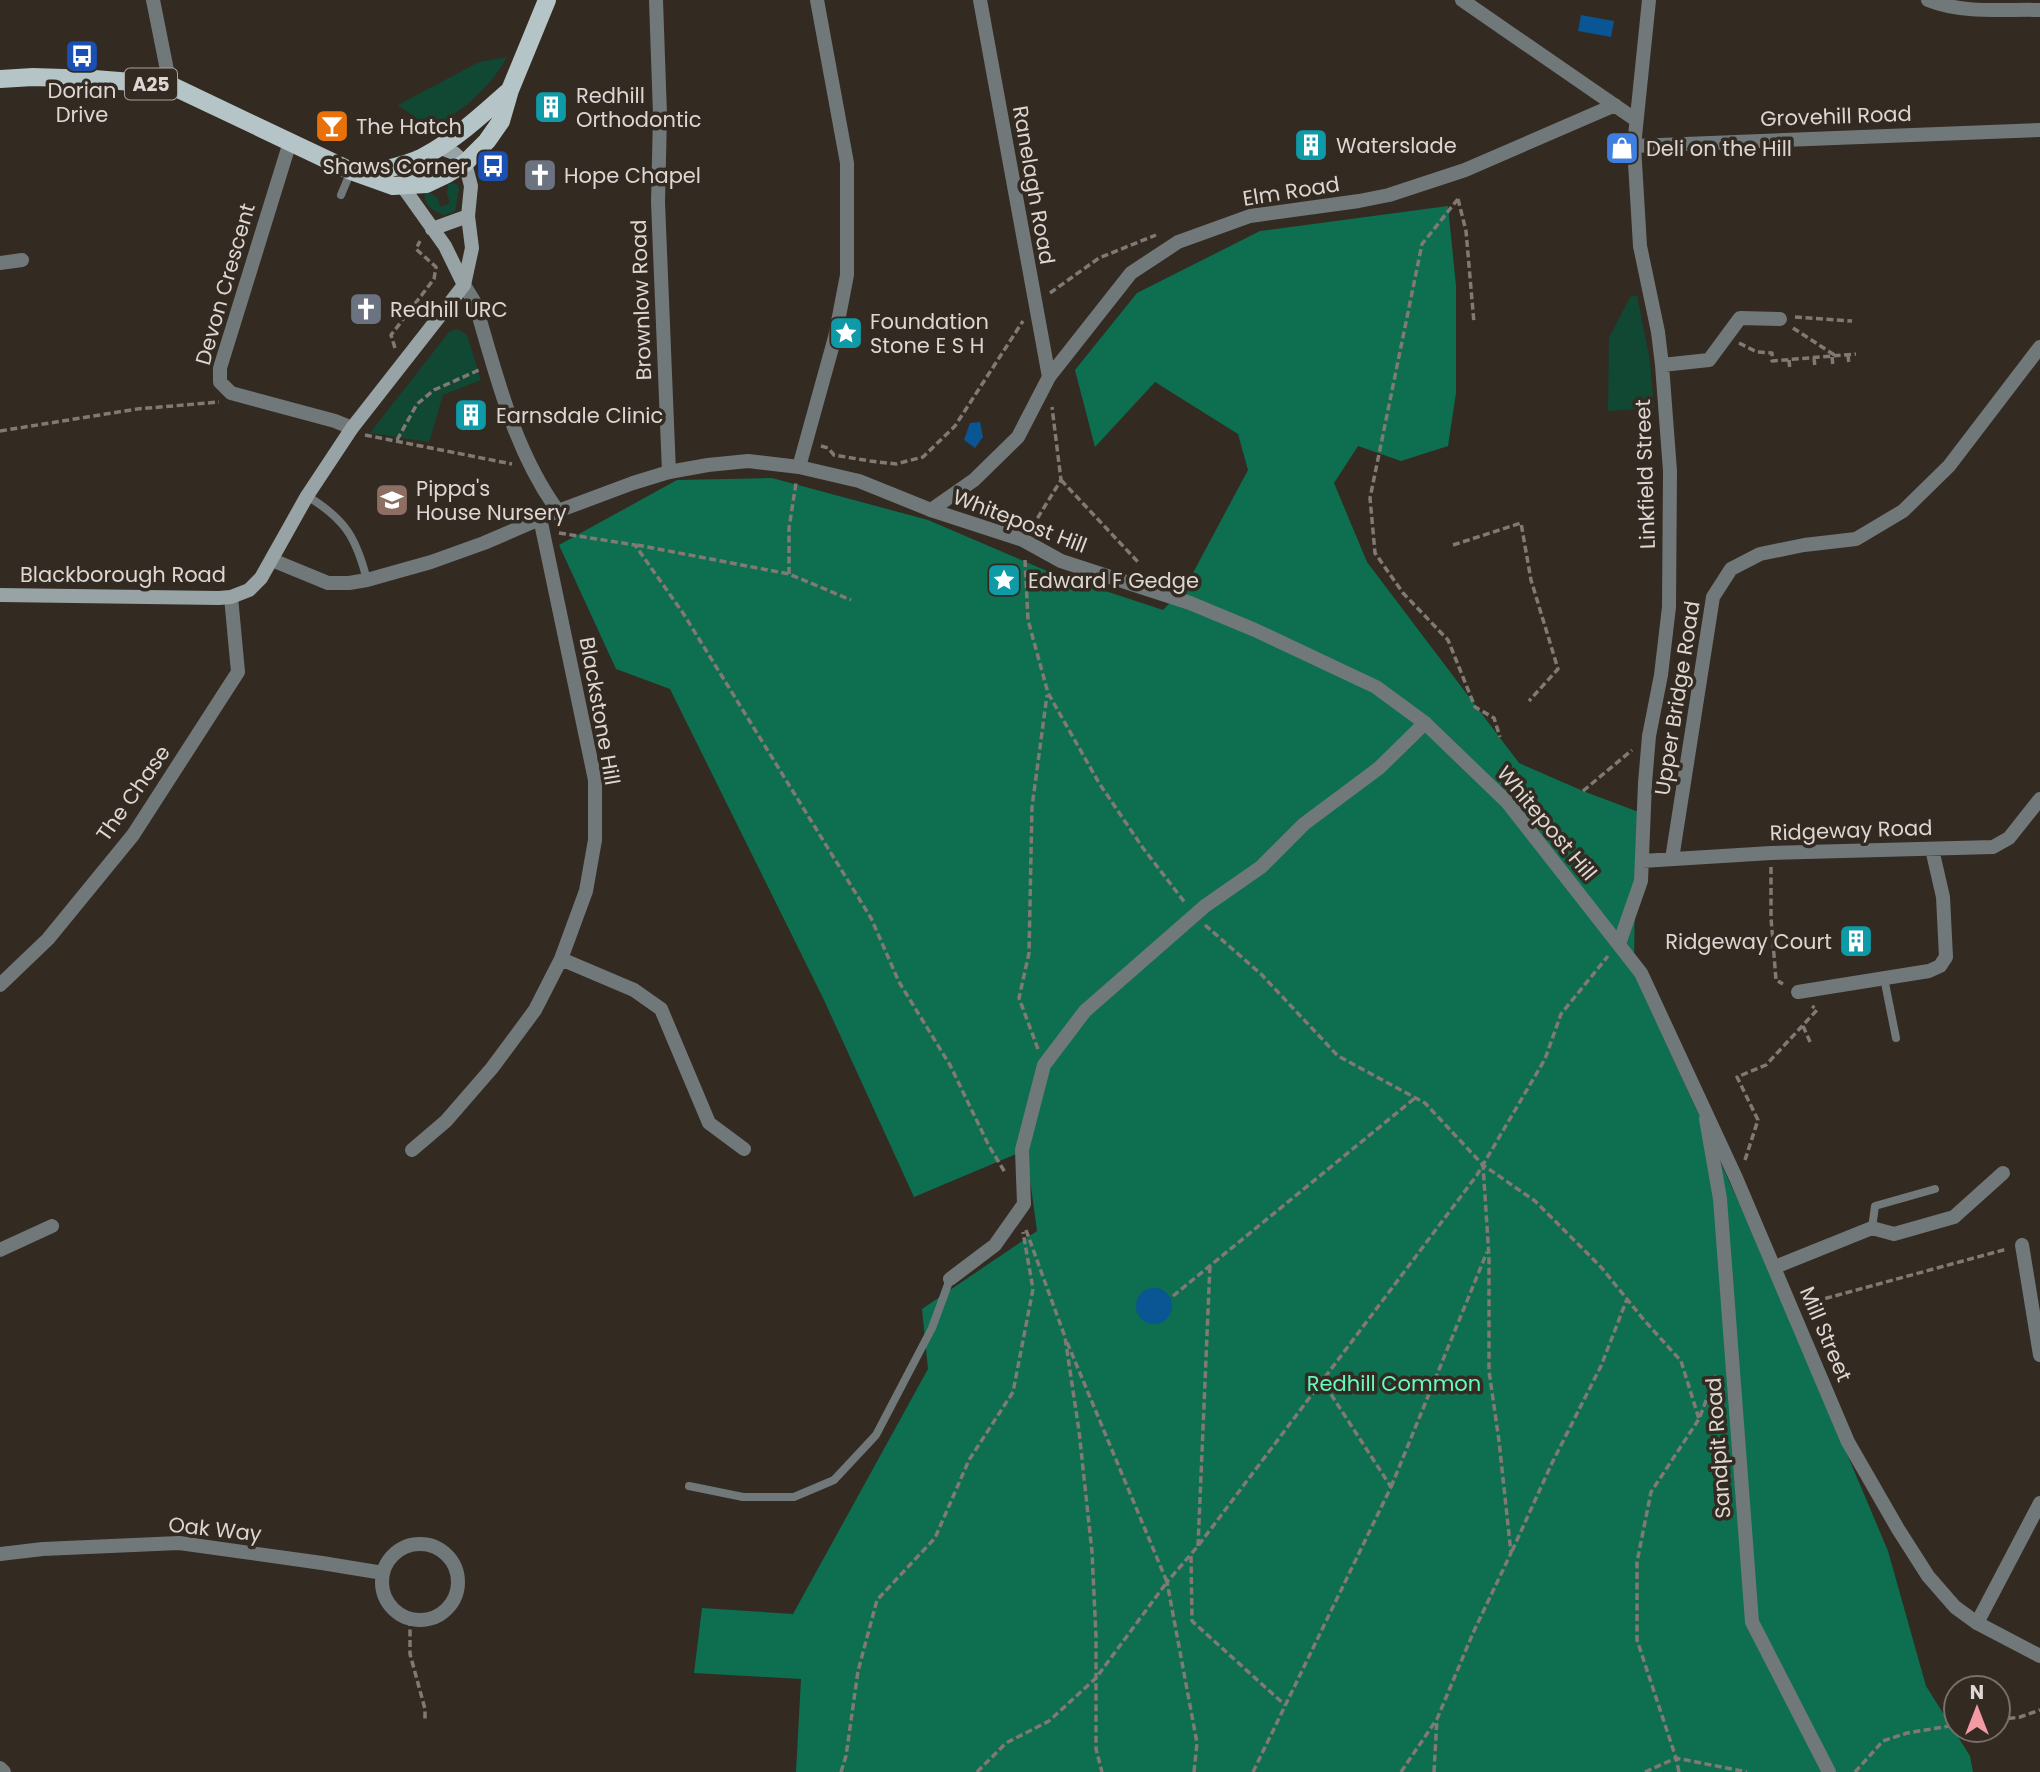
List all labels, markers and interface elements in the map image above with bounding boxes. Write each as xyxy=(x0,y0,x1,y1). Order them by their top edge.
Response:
bus stop icon: Dorian Drive xyxy=(63,37,101,75)
road number: A25 xyxy=(125,68,177,100)
place label: Dorian Drive xyxy=(48,76,116,129)
place label: Redhill Orthodontic xyxy=(576,81,702,134)
building icon: Redhill Orthodontic xyxy=(532,88,570,126)
street label: Grovehill Road xyxy=(1760,99,1912,133)
street label: Ranelagh Road xyxy=(1006,103,1062,267)
bar icon: The Hatch xyxy=(313,107,351,145)
place label: The Hatch xyxy=(356,112,462,141)
building icon: Waterslade xyxy=(1292,126,1330,164)
shop icon: Deli on the Hill xyxy=(1603,129,1641,167)
place label: Waterslade xyxy=(1336,131,1457,160)
place label: Deli on the Hill xyxy=(1646,134,1792,163)
bus stop icon: Shaws Corner xyxy=(474,147,512,185)
place label: Shaws Corner xyxy=(322,152,468,181)
church icon: Hope Chapel xyxy=(521,156,559,194)
place label: Hope Chapel xyxy=(564,161,701,190)
street label: Elm Road xyxy=(1240,169,1342,213)
street label: Devon Crescent xyxy=(188,200,262,368)
street label: Brownlow Road xyxy=(624,219,658,381)
church icon: Redhill URC xyxy=(347,290,385,328)
place label: Redhill URC xyxy=(390,295,508,324)
place label: Foundation Stone E S H xyxy=(870,307,989,360)
place icon: Foundation Stone E S H xyxy=(827,314,865,352)
building icon: Earnsdale Clinic xyxy=(452,396,490,434)
street label: Linkfield Street xyxy=(1628,399,1662,549)
place label: Earnsdale Clinic xyxy=(496,401,663,430)
place label: Pippa's House Nursery xyxy=(416,474,567,527)
school or university icon: Pippa's House Nursery xyxy=(373,481,411,519)
street label: Whitepost Hill xyxy=(949,482,1091,560)
street label: Blackborough Road xyxy=(20,560,226,589)
place icon: Edward F Gedge xyxy=(985,561,1023,599)
place label: Edward F Gedge xyxy=(1028,566,1199,595)
street label: Upper Bridge Road xyxy=(1647,599,1707,797)
street label: Blackstone Hill xyxy=(573,635,627,787)
street label: The Chase xyxy=(89,739,177,847)
street label: Whitepost Hill xyxy=(1490,759,1604,887)
street label: Ridgeway Road xyxy=(1769,813,1933,847)
building icon: Ridgeway Court xyxy=(1837,922,1875,960)
place label: Ridgeway Court xyxy=(1665,927,1832,956)
street label: Mill Street xyxy=(1793,1282,1859,1386)
park label: Redhill Common xyxy=(1307,1369,1481,1398)
street label: Sandpit Road xyxy=(1699,1376,1737,1520)
street label: Oak Way xyxy=(167,1510,263,1548)
north arrow xyxy=(1942,1674,2012,1744)
text: N xyxy=(1970,1679,1984,1706)

